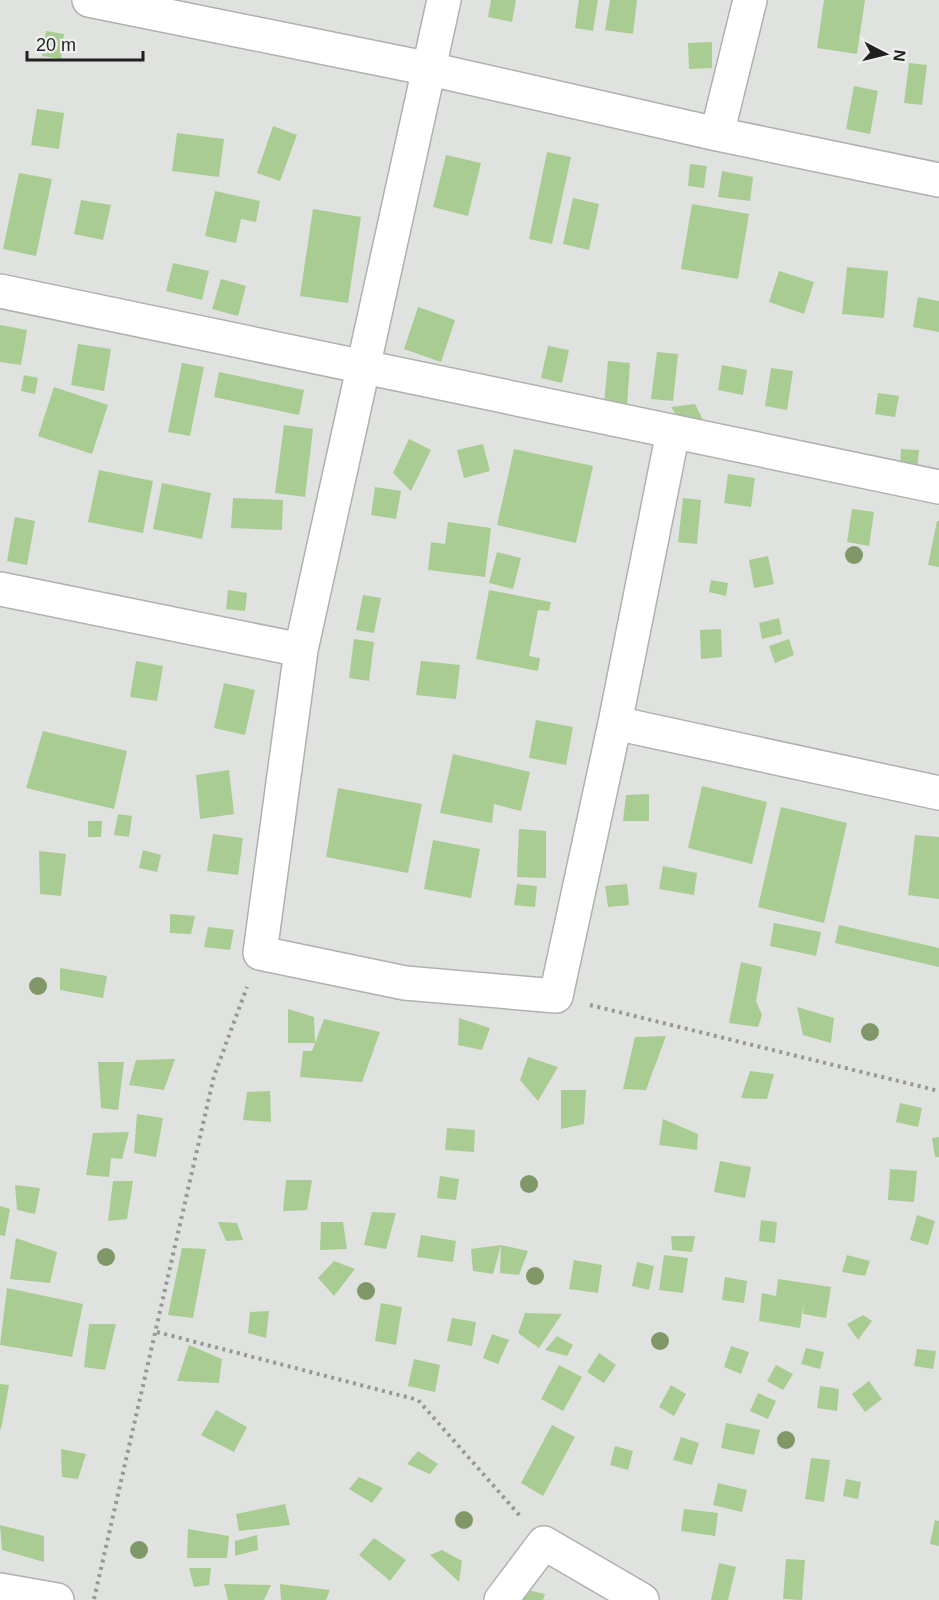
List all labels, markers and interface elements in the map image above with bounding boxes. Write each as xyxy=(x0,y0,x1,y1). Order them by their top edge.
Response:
scale bar xyxy=(27,24,142,62)
north arrow xyxy=(855,24,915,84)
text: 20 m xyxy=(36,35,76,55)
text: N xyxy=(890,49,909,63)

